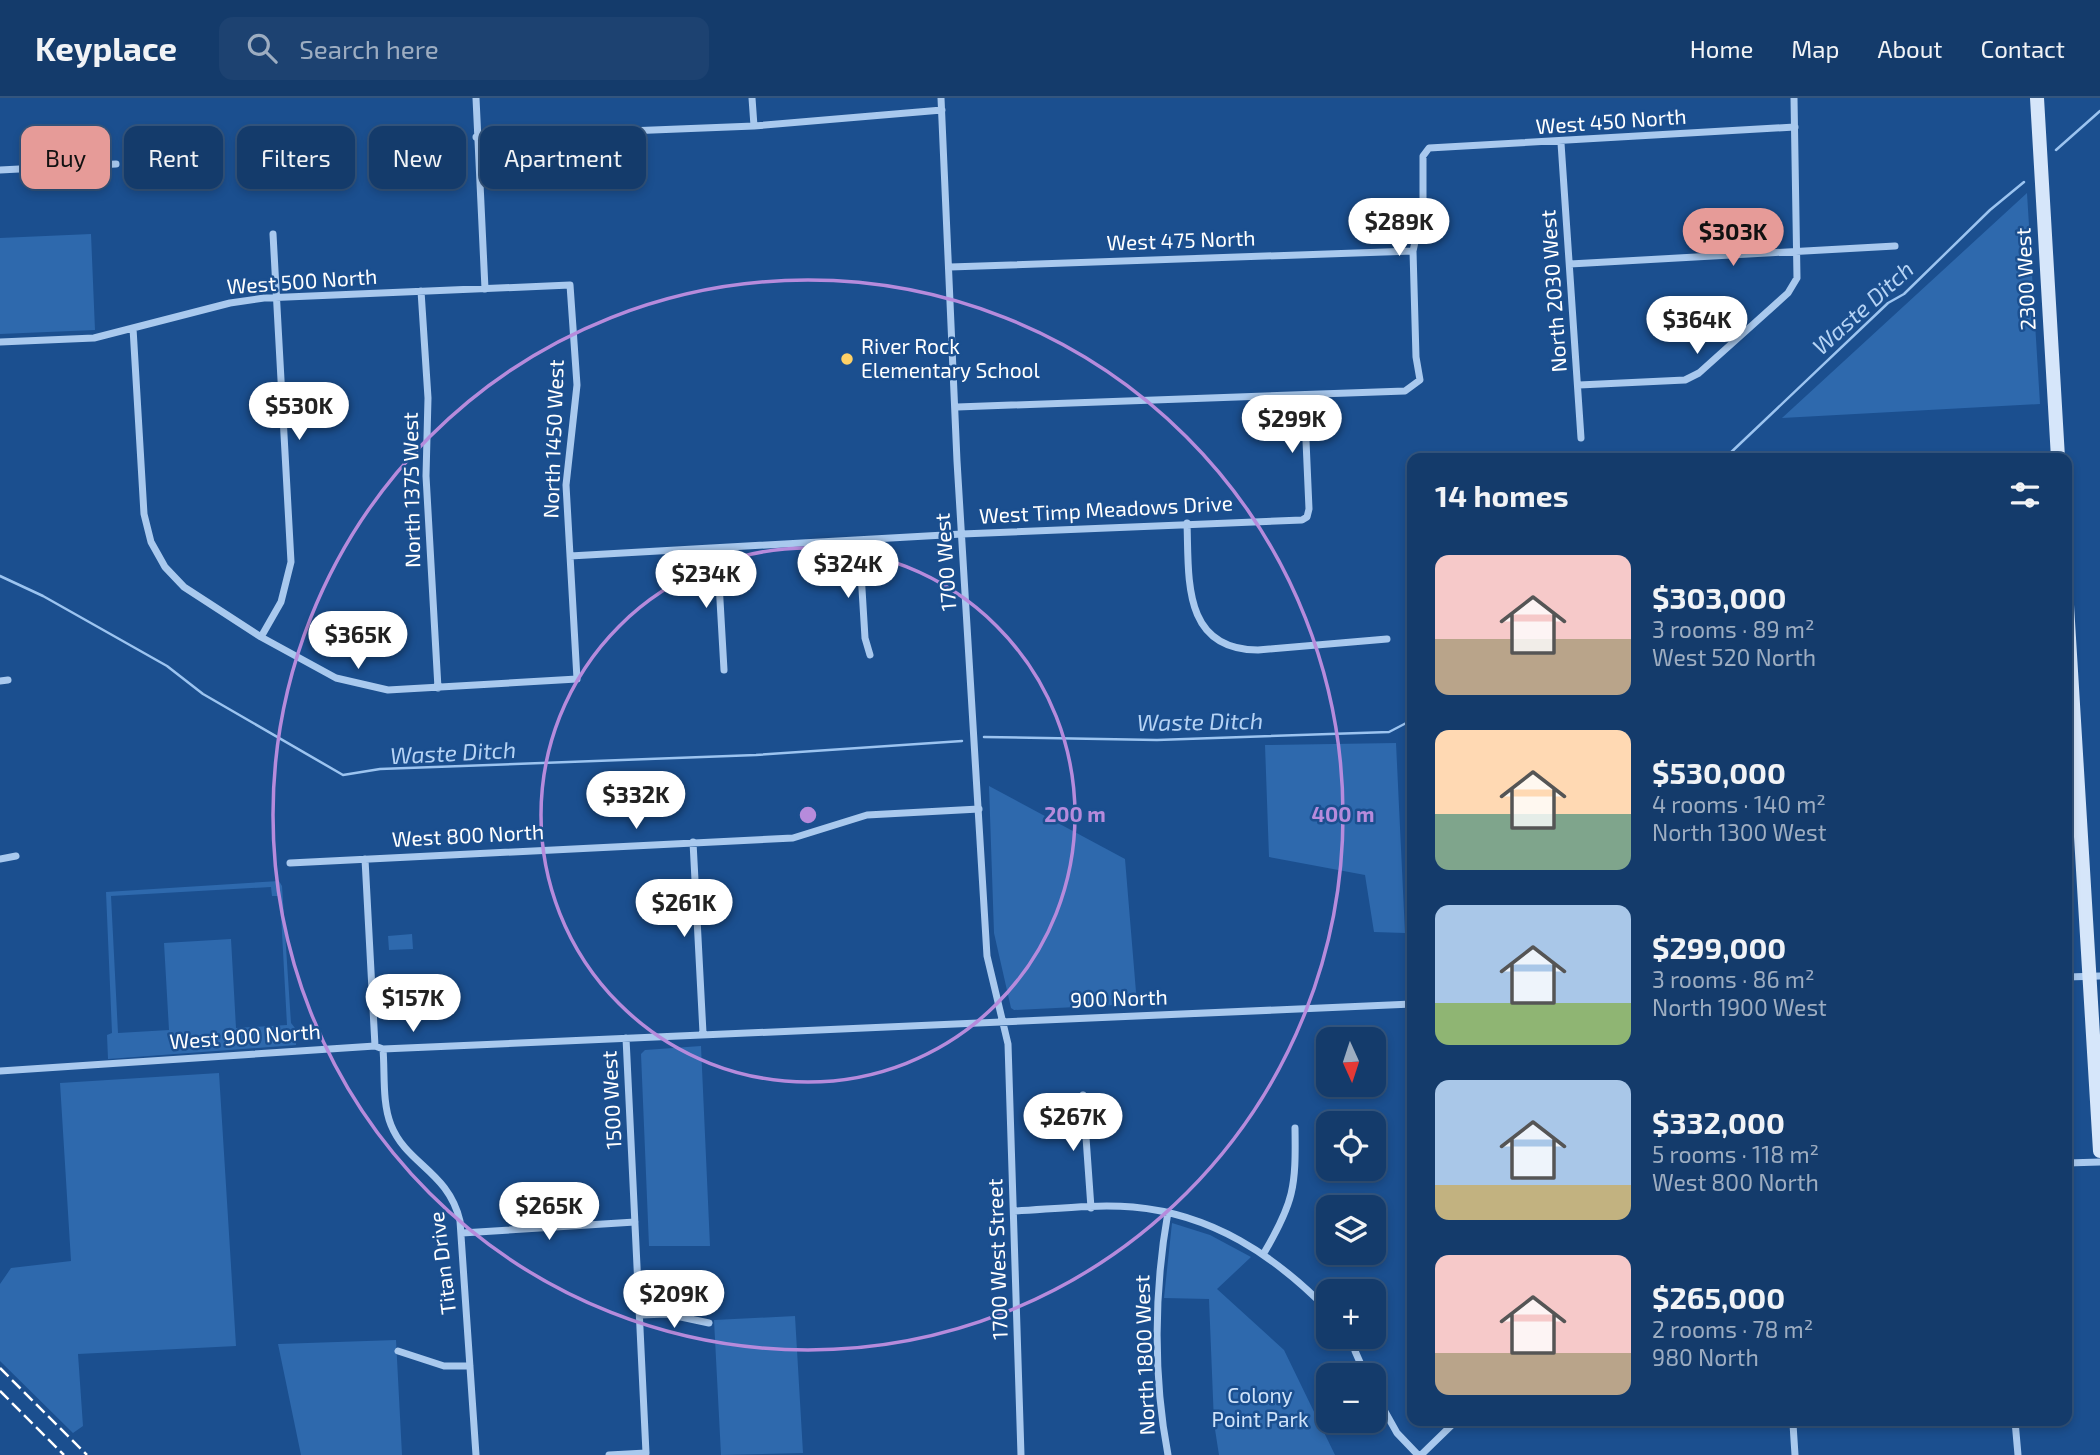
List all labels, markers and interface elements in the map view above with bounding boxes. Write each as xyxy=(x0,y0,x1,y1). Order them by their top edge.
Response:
search box xyxy=(219,17,709,80)
text: Keyplace xyxy=(35,28,177,68)
icon: search xyxy=(243,29,281,67)
text: Search here xyxy=(299,33,439,64)
text: Home xyxy=(1690,34,1753,63)
text: Map xyxy=(1791,34,1839,63)
text: About xyxy=(1877,34,1943,63)
text: Contact xyxy=(1981,34,2065,63)
street label: West 450 North xyxy=(1535,103,1687,138)
chip: Buy xyxy=(21,126,110,189)
chip: Rent xyxy=(124,126,223,189)
chip: Filters xyxy=(237,126,355,189)
chip: New xyxy=(369,126,466,189)
chip: Apartment xyxy=(480,126,646,189)
pin: $289K xyxy=(1350,198,1448,258)
text: $289K xyxy=(1364,207,1434,235)
pin: $303K xyxy=(1684,208,1782,268)
street label: North 2030 West xyxy=(1534,209,1571,373)
text: $303K xyxy=(1699,217,1767,245)
street label: West 475 North xyxy=(1106,224,1256,255)
street label: 2300 West xyxy=(2009,227,2040,331)
water label: Waste Ditch xyxy=(1806,255,1919,360)
street label: West 500 North xyxy=(226,263,378,298)
pin: $364K xyxy=(1648,296,1746,356)
text: $364K xyxy=(1662,305,1732,333)
place label: River Rock Elementary School xyxy=(861,333,1041,382)
marker: River Rock Elementary School xyxy=(839,351,855,367)
street label: North 1450 West xyxy=(537,359,568,519)
pin: $530K xyxy=(250,382,348,442)
text: $530K xyxy=(265,391,333,419)
pin: $299K xyxy=(1243,396,1341,455)
text: $299K xyxy=(1258,404,1326,432)
street label: North 1375 West xyxy=(397,412,424,568)
icon: filters xyxy=(2006,476,2044,514)
text: 14 homes xyxy=(1435,477,1569,513)
street label: West Timp Meadows Drive xyxy=(978,489,1233,528)
street label: 1700 West xyxy=(929,512,960,612)
pin: $324K xyxy=(799,540,897,600)
text: $324K xyxy=(814,549,882,577)
pin: $234K xyxy=(657,550,755,610)
text: $234K xyxy=(672,559,740,587)
text: $303,000 xyxy=(1652,579,1786,615)
icon: home xyxy=(1491,583,1575,667)
pin: $365K xyxy=(309,612,407,671)
text: 3 rooms · 89 m² xyxy=(1652,615,1814,643)
text: $365K xyxy=(324,620,392,648)
text: West 520 North xyxy=(1652,643,1816,671)
water label: Waste Ditch xyxy=(1137,706,1263,736)
water label: Waste Ditch xyxy=(389,735,517,769)
text: $530,000 xyxy=(1652,754,1786,790)
icon: home xyxy=(1491,758,1575,842)
pin: $332K xyxy=(587,772,685,831)
text: $332K xyxy=(602,780,670,808)
text: 4 rooms · 140 m² xyxy=(1652,790,1826,818)
text: 200 m xyxy=(1044,801,1106,826)
text: 400 m xyxy=(1312,801,1374,826)
centre of rings xyxy=(796,803,820,827)
street label: West 800 North xyxy=(391,818,545,851)
text: North 1300 West xyxy=(1652,818,1826,846)
pin: $261K xyxy=(635,880,733,939)
text: $261K xyxy=(652,888,716,916)
text: $299,000 xyxy=(1652,929,1786,965)
icon: home xyxy=(1491,933,1575,1017)
text: 3 rooms · 86 m² xyxy=(1652,965,1814,993)
pin: $157K xyxy=(364,974,462,1034)
text: $157K xyxy=(382,983,444,1011)
street label: 900 North xyxy=(1070,983,1168,1012)
text: North 1900 West xyxy=(1652,993,1827,1021)
street label: West 900 North xyxy=(168,1018,321,1053)
north arrow xyxy=(1316,1027,1386,1097)
map controls xyxy=(1316,1027,1386,1433)
street label: 1500 West xyxy=(595,1050,626,1150)
pin: $267K xyxy=(1024,1094,1122,1153)
text: $267K xyxy=(1040,1102,1107,1130)
text: $332,000 xyxy=(1652,1104,1785,1140)
icon: home xyxy=(1491,1108,1575,1192)
button: locate xyxy=(1316,1111,1386,1181)
text: 5 rooms · 118 m² xyxy=(1652,1140,1819,1168)
text: West 800 North xyxy=(1652,1168,1819,1196)
street label: 1700 West Street xyxy=(981,1178,1012,1340)
pin: $265K xyxy=(500,1182,598,1242)
text: $265K xyxy=(515,1191,583,1219)
button: layers xyxy=(1316,1195,1386,1265)
street label: Titan Drive xyxy=(423,1210,460,1316)
pin: $209K xyxy=(625,1270,723,1330)
street label: North 1800 West xyxy=(1128,1274,1159,1436)
text: $209K xyxy=(639,1279,709,1307)
button: + xyxy=(1316,1279,1386,1349)
text: $265,000 xyxy=(1652,1279,1785,1315)
icon: home xyxy=(1491,1283,1575,1367)
text: 2 rooms · 78 m² xyxy=(1652,1315,1813,1343)
text: 980 North xyxy=(1652,1343,1759,1371)
button: − xyxy=(1316,1363,1386,1433)
park label: Colony Point Park xyxy=(1211,1382,1309,1431)

